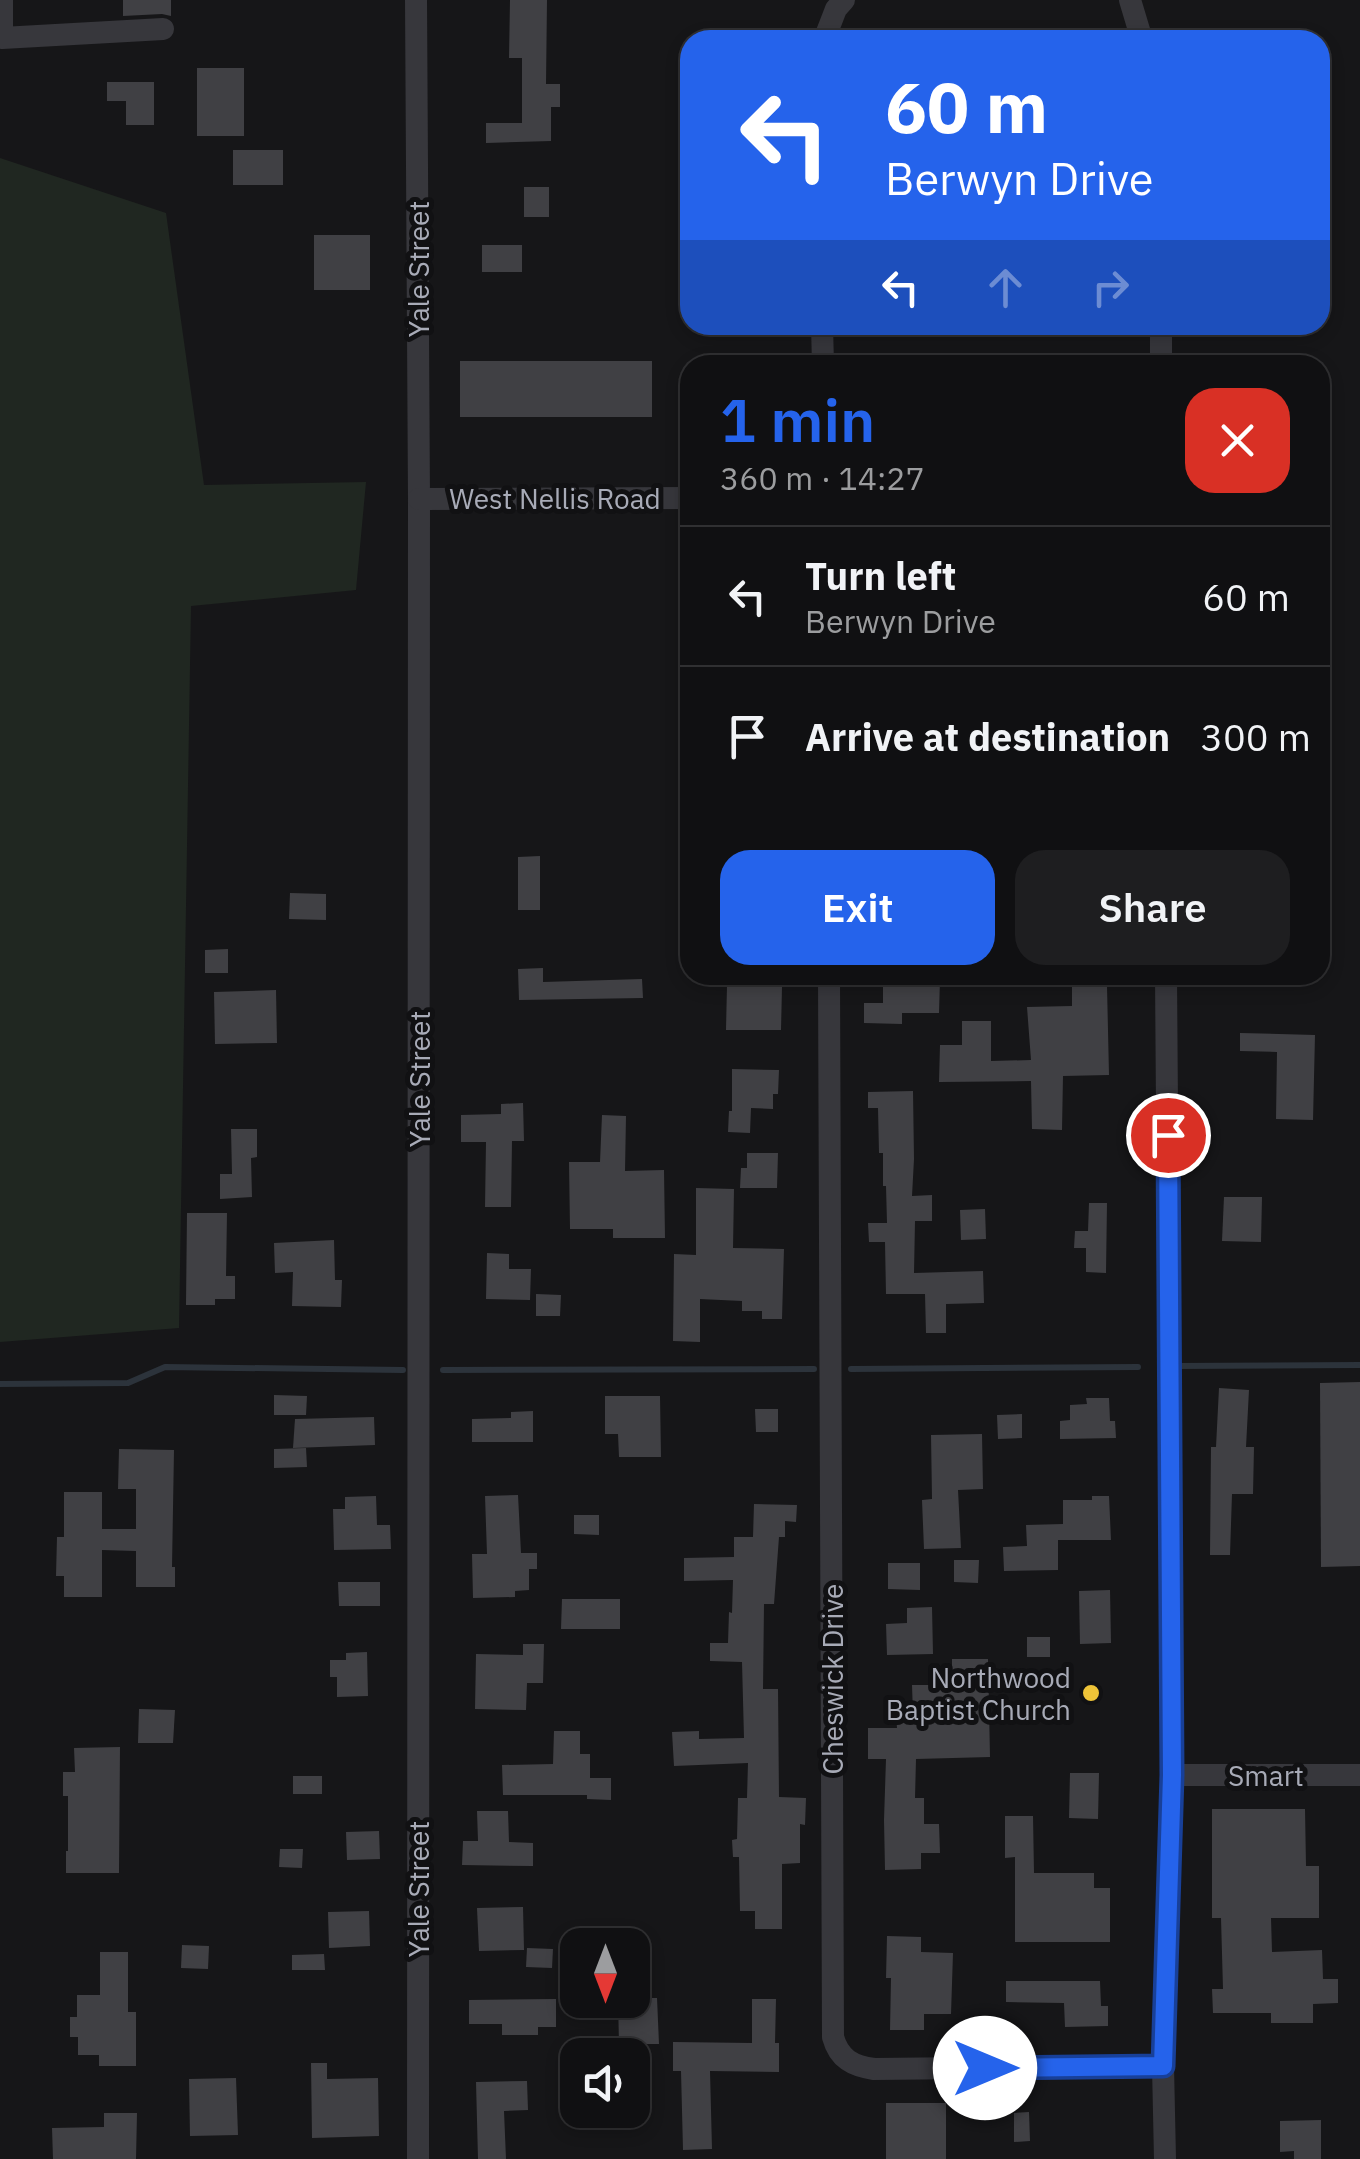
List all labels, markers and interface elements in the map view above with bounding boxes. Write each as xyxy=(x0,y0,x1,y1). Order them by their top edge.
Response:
text: 60 m xyxy=(885,61,1048,152)
icon: left xyxy=(720,70,850,200)
text: Berwyn Drive xyxy=(885,149,1153,207)
street label: Yale Street xyxy=(400,201,437,337)
icon: left xyxy=(873,260,928,315)
icon: ahead xyxy=(978,260,1033,315)
icon: right xyxy=(1083,260,1138,315)
text: 1 min xyxy=(720,380,875,459)
button: close xyxy=(1185,388,1290,493)
text: 360 m · 14:27 xyxy=(720,457,925,499)
street label: West Nellis Road xyxy=(449,480,661,517)
text: Turn left xyxy=(805,551,956,600)
icon: left xyxy=(720,569,775,624)
text: 60 m xyxy=(1202,572,1290,621)
text: Berwyn Drive xyxy=(805,600,996,642)
icon: arrive xyxy=(720,709,775,764)
text: Arrive at destination xyxy=(805,712,1170,761)
text: 300 m xyxy=(1200,712,1311,761)
button: Exit xyxy=(720,850,995,965)
button: Share xyxy=(1015,850,1290,965)
street label: Yale Street xyxy=(401,1011,438,1147)
pin xyxy=(1126,1093,1211,1178)
icon: arrive xyxy=(1141,1108,1196,1163)
street label: Cheswick Drive xyxy=(814,1584,851,1775)
place label: Northwood Baptist Church xyxy=(886,1659,1071,1728)
marker: Northwood Baptist Church xyxy=(1080,1682,1102,1704)
street label: Smart xyxy=(1228,1757,1304,1794)
street label: Yale Street xyxy=(400,1821,437,1957)
north arrow xyxy=(560,1928,650,2018)
map controls xyxy=(560,1928,650,2128)
position arrow xyxy=(933,2016,1037,2120)
button: sound xyxy=(560,2038,650,2128)

